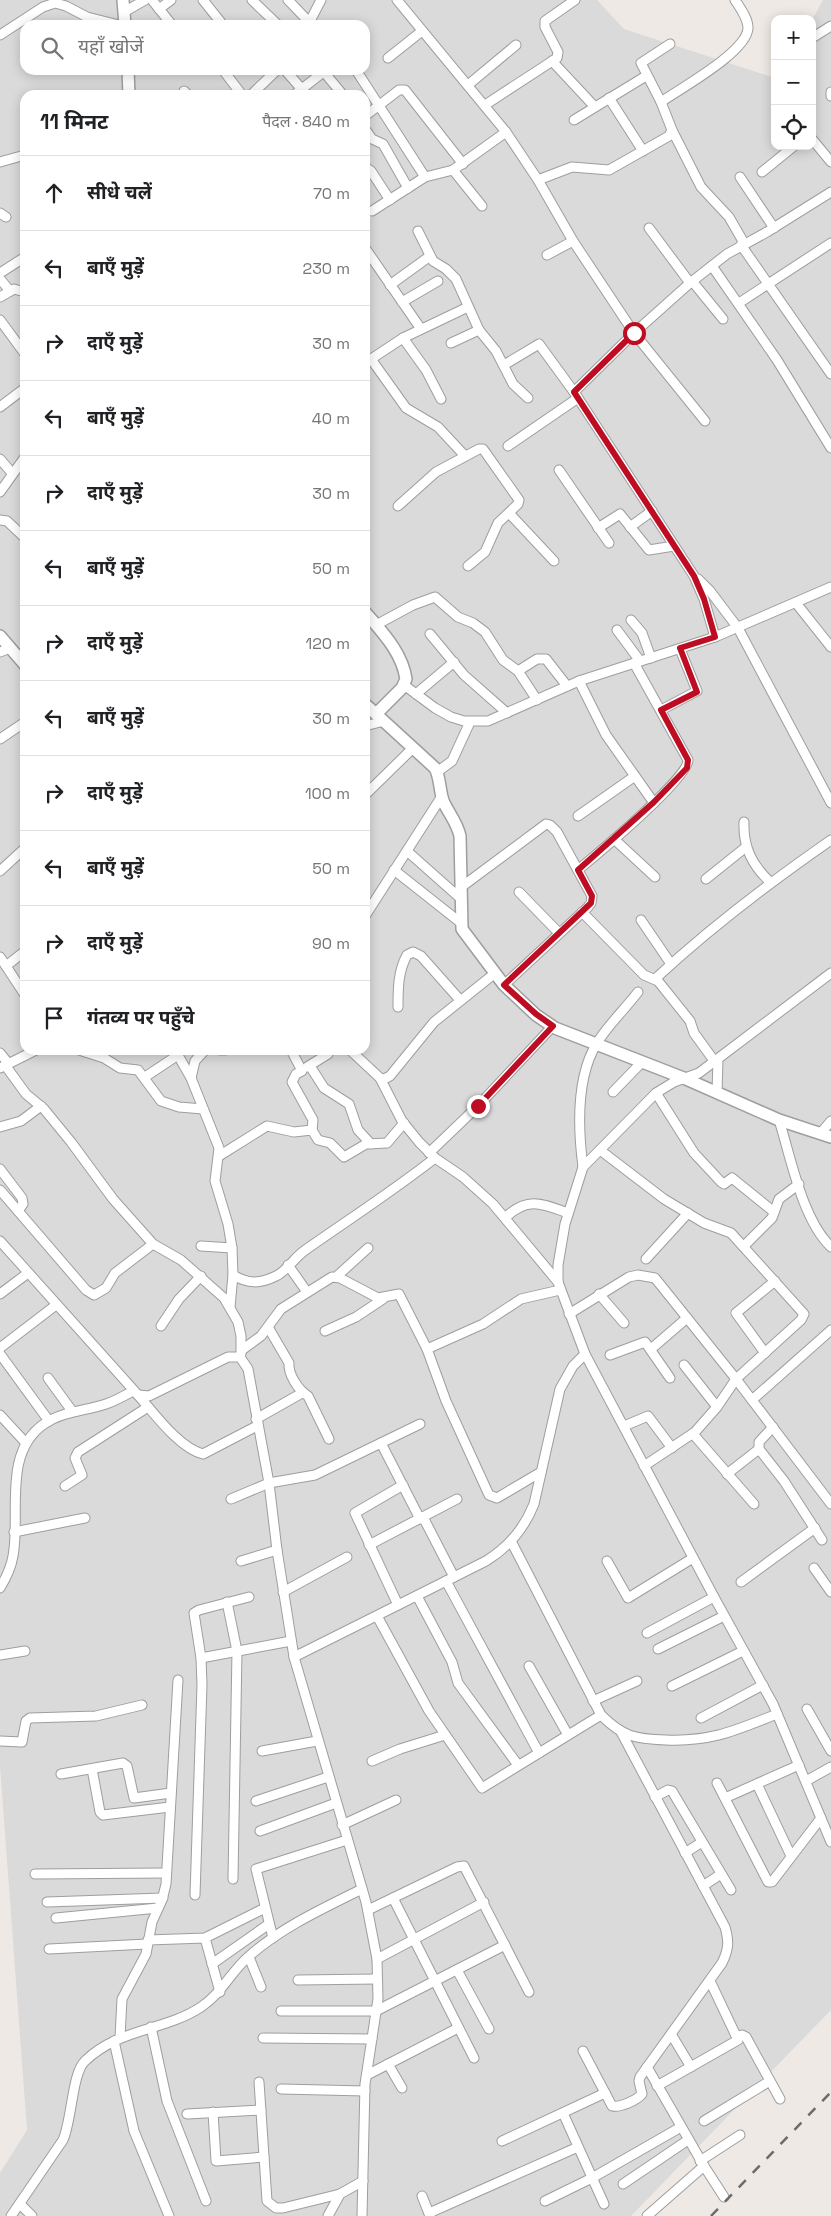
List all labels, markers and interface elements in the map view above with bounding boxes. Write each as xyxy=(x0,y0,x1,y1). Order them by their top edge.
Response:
map controls xyxy=(771,15,816,150)
button: + xyxy=(771,15,816,60)
search box xyxy=(20,20,370,75)
icon: search xyxy=(38,34,66,62)
text: यहाँ खोजें xyxy=(78,34,143,59)
button: − xyxy=(771,60,816,105)
button: locate xyxy=(771,105,816,150)
text: 11 मिनट xyxy=(40,108,108,135)
text: पैदल · 840 m xyxy=(262,111,350,132)
icon: ahead xyxy=(40,179,68,207)
text: सीधे चलें xyxy=(87,180,152,205)
text: 70 m xyxy=(313,183,350,204)
icon: left xyxy=(40,254,68,282)
text: बाएँ मुड़ें xyxy=(87,255,144,280)
text: 230 m xyxy=(303,258,350,279)
route start xyxy=(623,322,646,345)
icon: right xyxy=(40,329,68,357)
text: दाएँ मुड़ें xyxy=(87,330,143,355)
text: 30 m xyxy=(312,333,350,354)
icon: left xyxy=(40,404,68,432)
text: बाएँ मुड़ें xyxy=(87,405,144,430)
text: 40 m xyxy=(312,408,350,429)
icon: right xyxy=(40,479,68,507)
text: दाएँ मुड़ें xyxy=(87,480,143,505)
text: 30 m xyxy=(312,483,350,504)
icon: left xyxy=(40,554,68,582)
text: बाएँ मुड़ें xyxy=(87,555,144,580)
text: 50 m xyxy=(312,558,350,579)
icon: right xyxy=(40,629,68,657)
text: दाएँ मुड़ें xyxy=(87,630,143,655)
text: 120 m xyxy=(306,633,350,654)
icon: left xyxy=(40,704,68,732)
text: बाएँ मुड़ें xyxy=(87,705,144,730)
text: 30 m xyxy=(312,708,350,729)
icon: right xyxy=(40,779,68,807)
text: दाएँ मुड़ें xyxy=(87,780,143,805)
text: 100 m xyxy=(305,783,350,804)
icon: left xyxy=(40,854,68,882)
text: बाएँ मुड़ें xyxy=(87,855,144,880)
text: 50 m xyxy=(312,858,350,879)
icon: right xyxy=(40,929,68,957)
text: दाएँ मुड़ें xyxy=(87,930,143,955)
text: 90 m xyxy=(312,933,350,954)
icon: arrive xyxy=(40,1004,68,1032)
text: गंतव्य पर पहुँचे xyxy=(87,1005,194,1030)
route end xyxy=(467,1095,490,1118)

